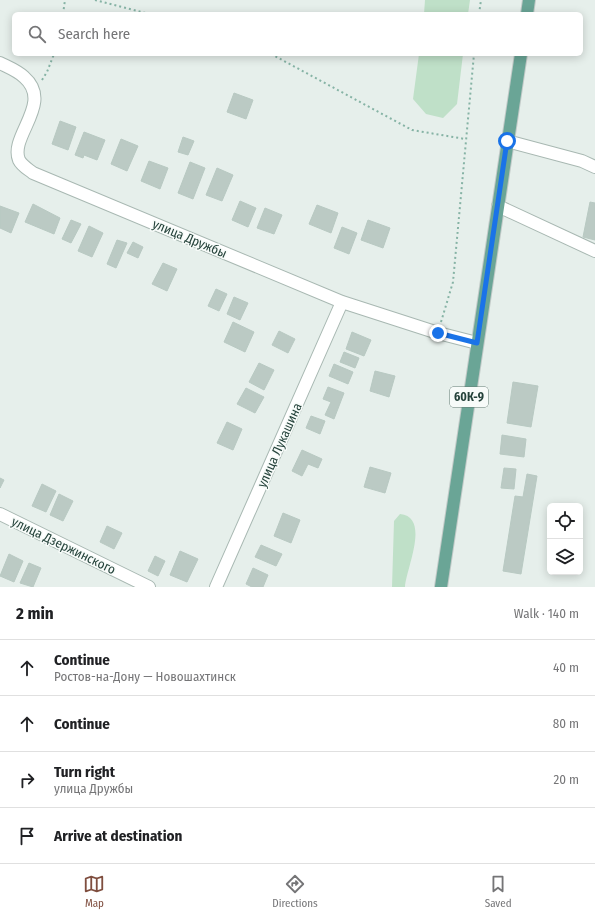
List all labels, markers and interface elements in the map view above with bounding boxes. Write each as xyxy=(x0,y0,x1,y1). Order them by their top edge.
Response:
search box xyxy=(12,12,583,56)
icon: search xyxy=(26,23,48,45)
text: Search here xyxy=(58,25,130,43)
route start xyxy=(498,132,516,150)
street label: улица Дружбы xyxy=(150,216,229,261)
route end xyxy=(429,324,447,342)
road number: 60К-9 xyxy=(450,387,488,407)
street label: улица Лукашина xyxy=(254,401,305,490)
map controls xyxy=(547,503,583,575)
button: locate xyxy=(547,503,583,539)
street label: улица Дзержинского xyxy=(9,514,118,577)
button: layers xyxy=(547,539,583,575)
text: 2 min xyxy=(16,603,54,624)
text: Walk · 140 m xyxy=(514,606,579,621)
text: Continue xyxy=(54,651,110,669)
icon: ahead xyxy=(16,657,38,679)
text: 40 m xyxy=(553,660,579,675)
text: Ростов-на-Дону — Новошахтинск xyxy=(54,669,236,684)
icon: ahead xyxy=(16,713,38,735)
text: Continue xyxy=(54,715,110,733)
text: 80 m xyxy=(553,716,579,731)
text: Turn right xyxy=(54,763,115,781)
icon: right xyxy=(16,769,38,791)
text: 20 m xyxy=(553,772,579,787)
text: улица Дружбы xyxy=(54,781,133,796)
icon: arrive xyxy=(16,825,38,847)
text: Arrive at destination xyxy=(54,827,182,845)
tab: Map xyxy=(83,873,105,910)
tab: Directions xyxy=(272,873,318,910)
tab: Saved xyxy=(485,873,512,910)

